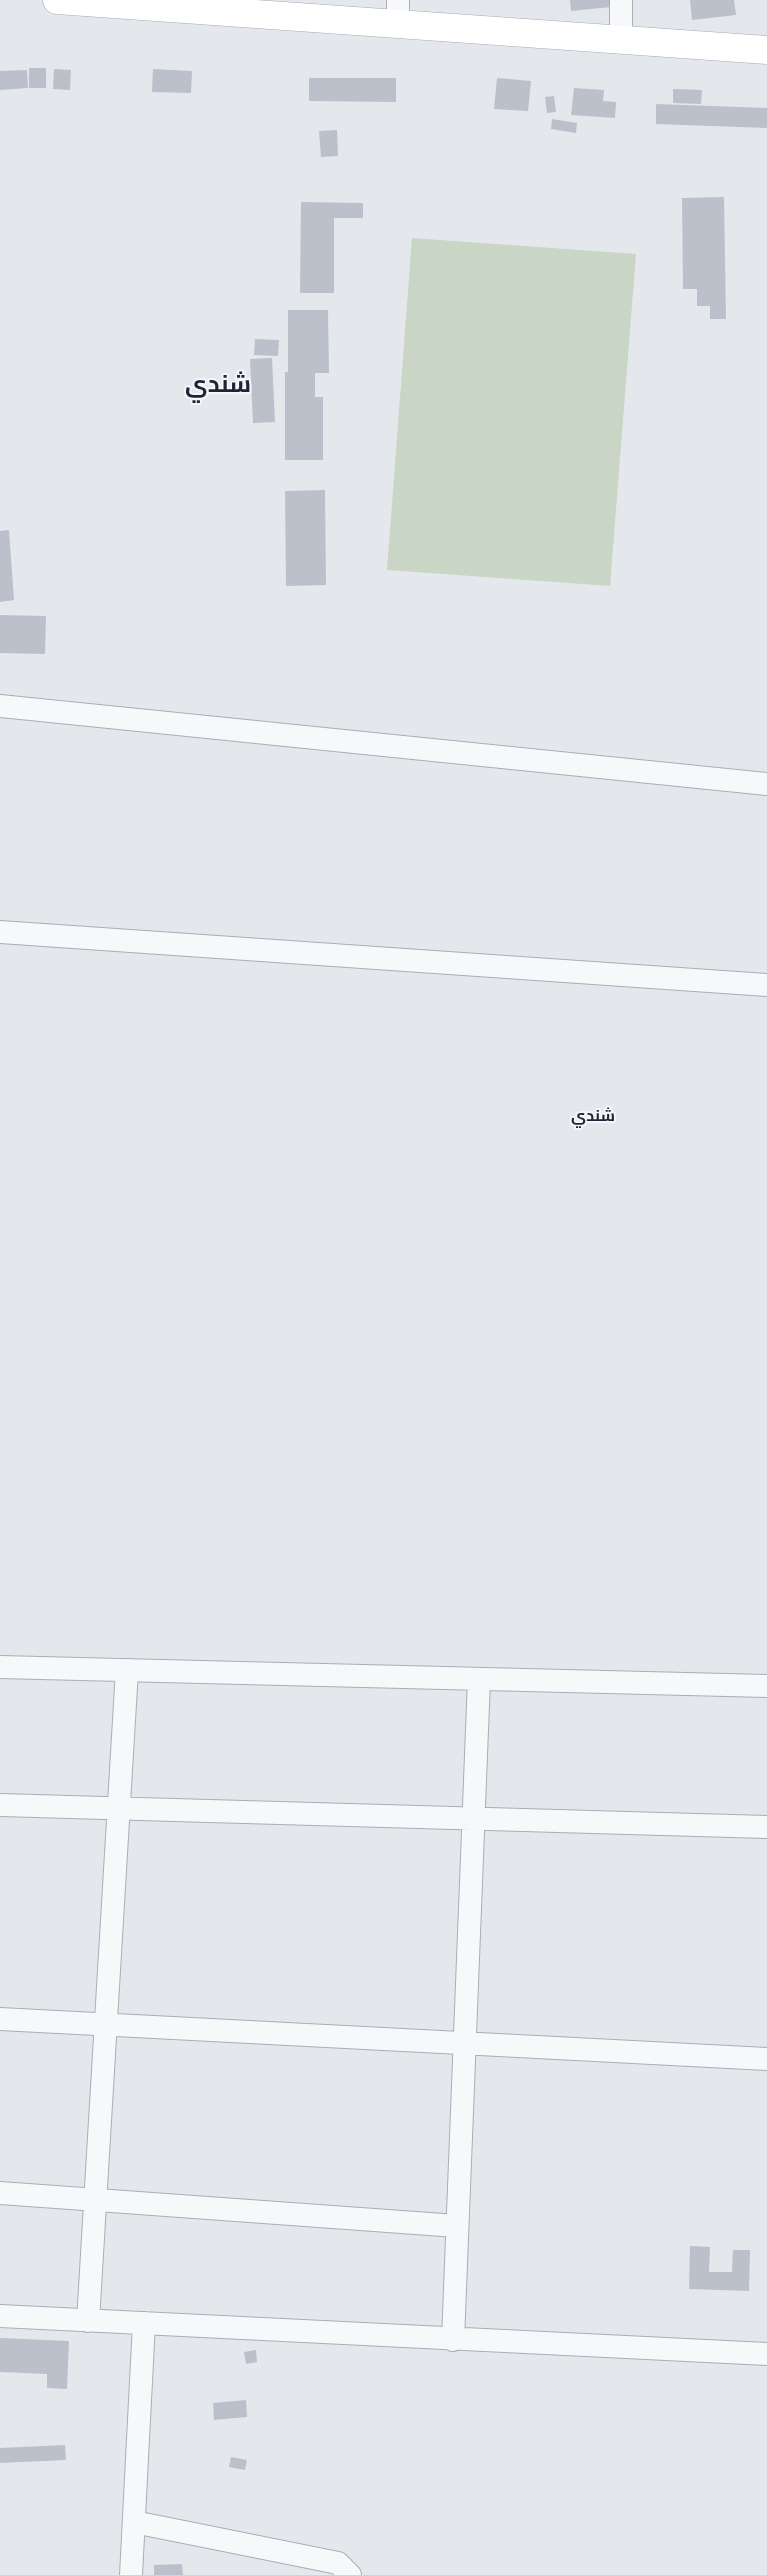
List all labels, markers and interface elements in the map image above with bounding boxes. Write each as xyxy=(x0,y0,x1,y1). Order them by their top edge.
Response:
district label: شندي xyxy=(185,371,251,399)
district label: شندي xyxy=(571,1107,615,1127)

